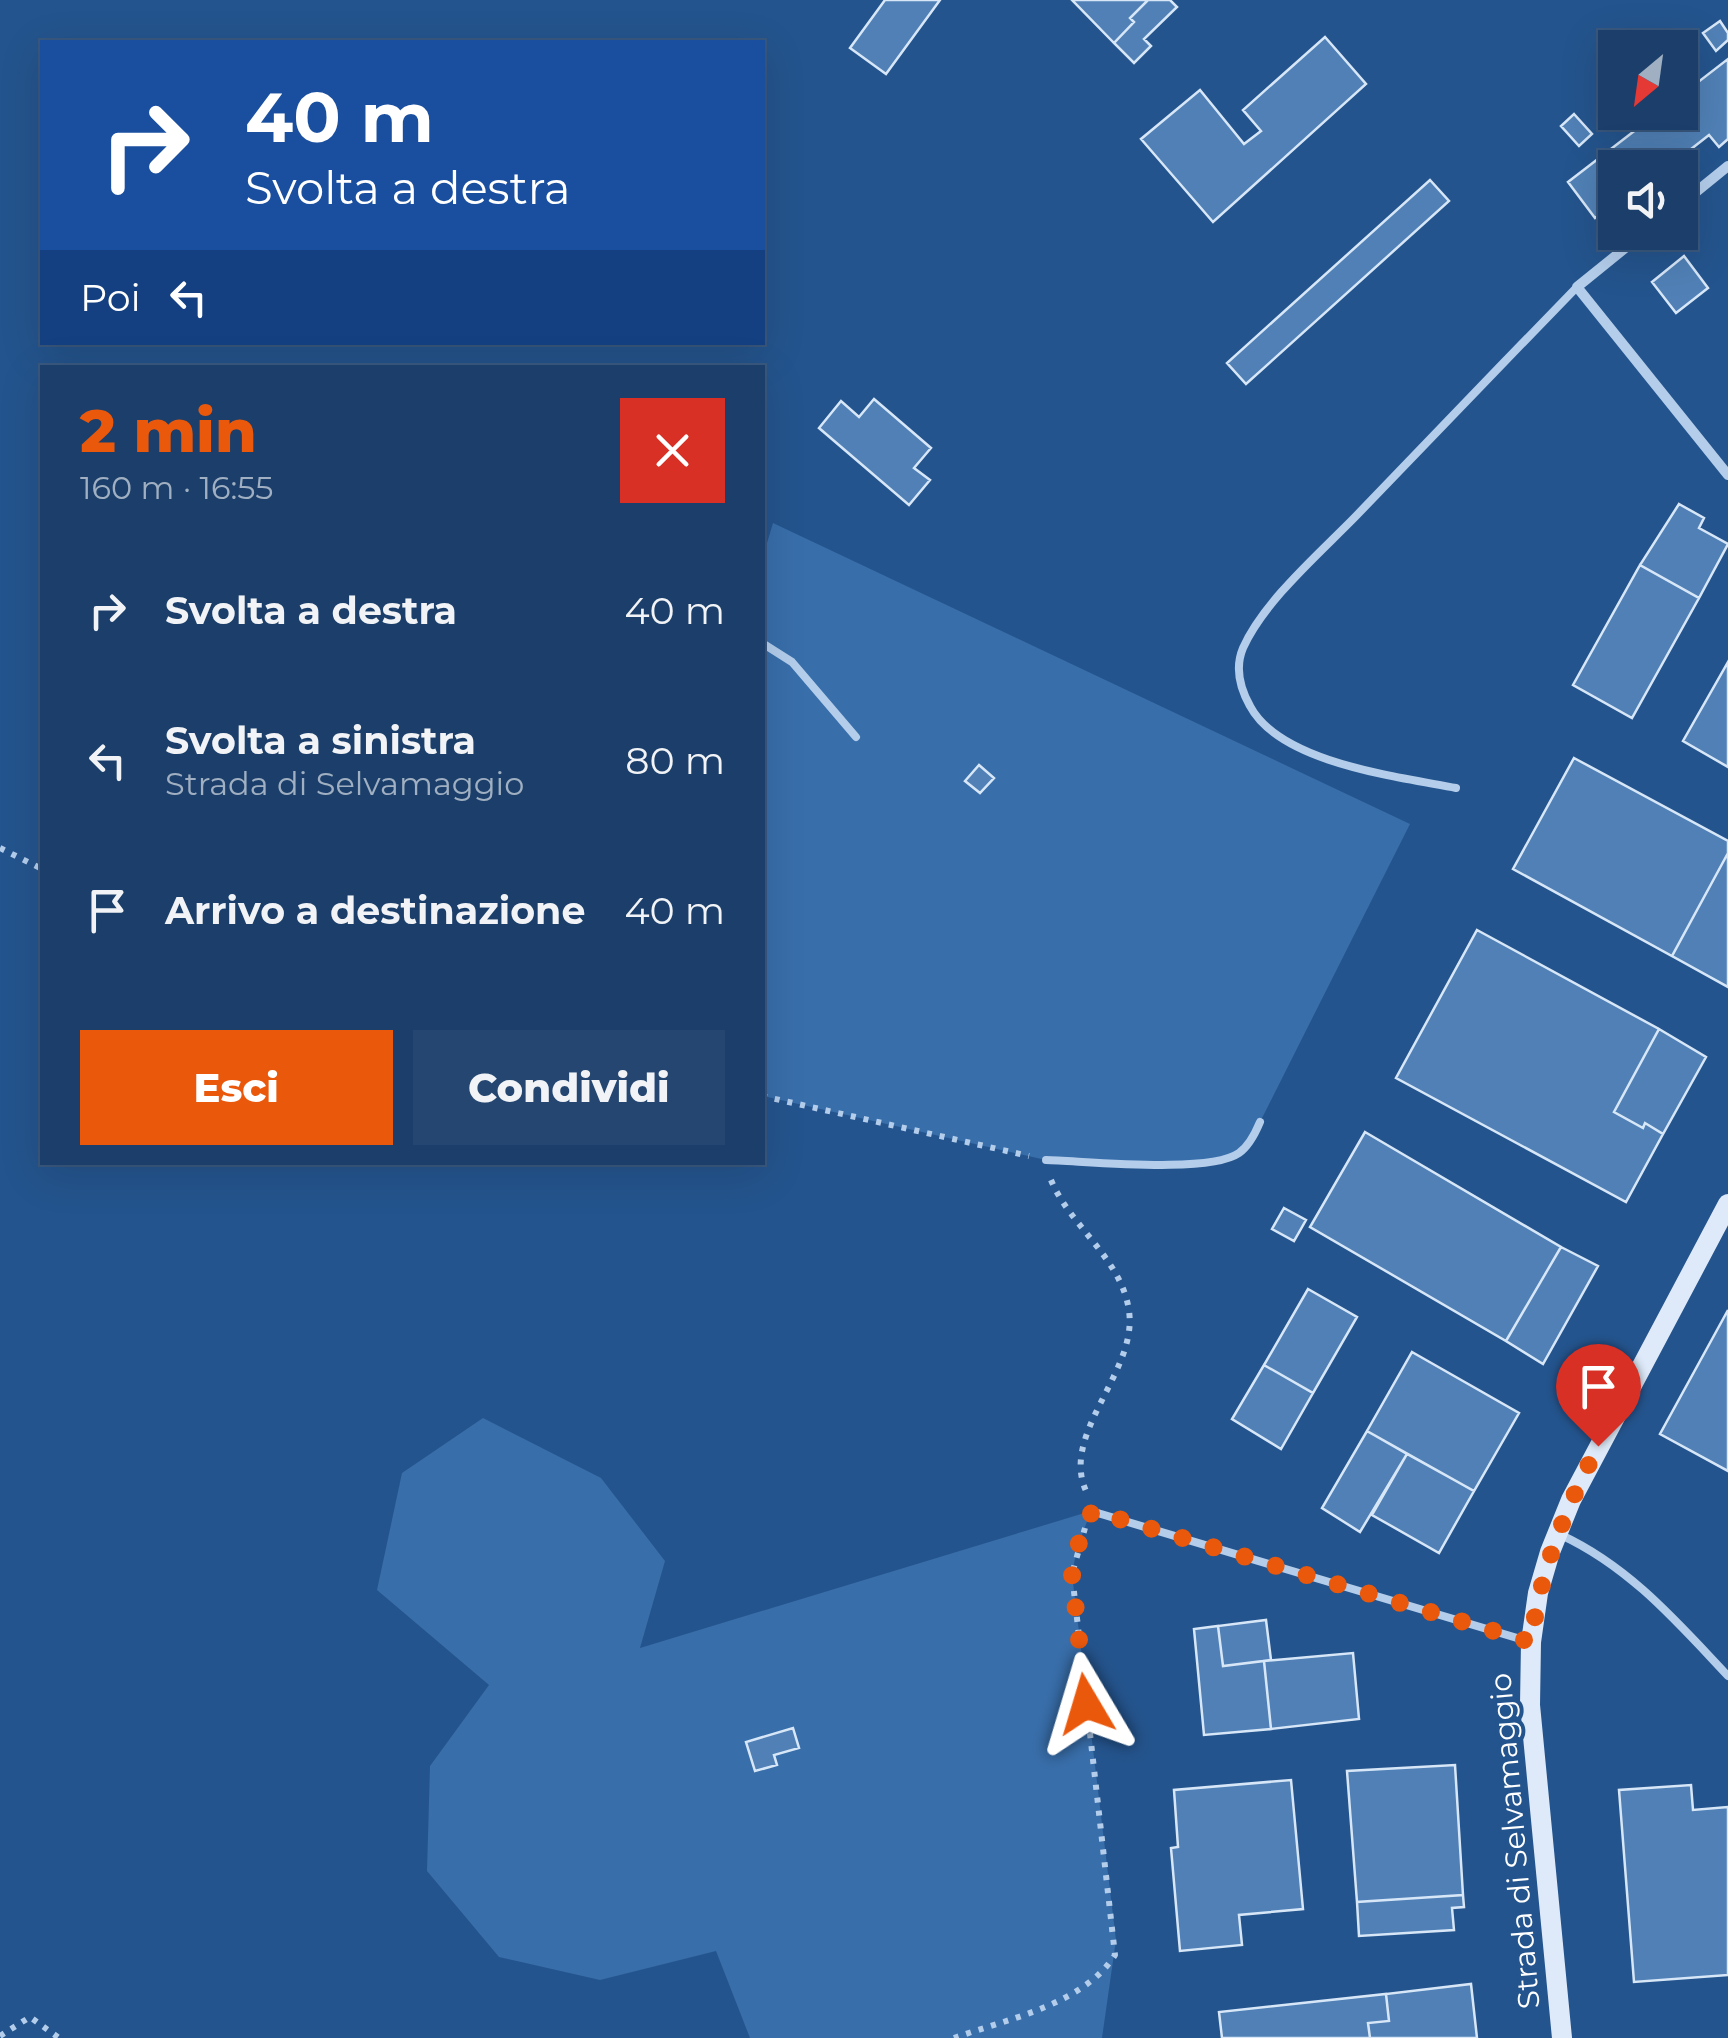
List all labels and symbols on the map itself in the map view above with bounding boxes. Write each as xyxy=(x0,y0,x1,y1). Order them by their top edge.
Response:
north arrow xyxy=(1598,30,1698,130)
pin xyxy=(1556,1344,1641,1447)
position arrow xyxy=(1034,1652,1138,1756)
street label: Strada di Selvamaggio xyxy=(1481,1672,1548,2010)

